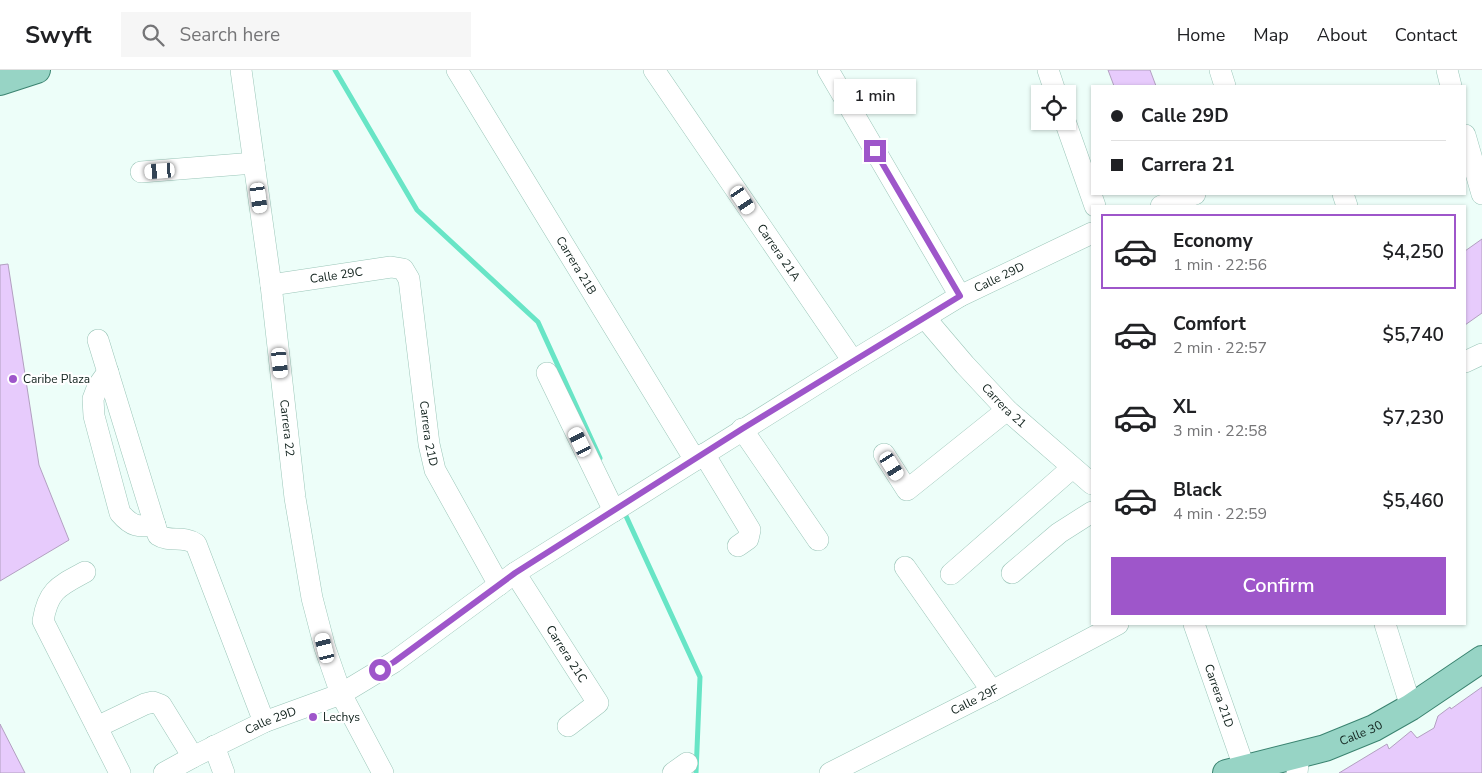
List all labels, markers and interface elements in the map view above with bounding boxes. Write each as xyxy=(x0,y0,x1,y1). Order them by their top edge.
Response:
search box xyxy=(121,12,471,57)
text: Swyft xyxy=(25,19,91,51)
icon: search xyxy=(139,21,167,49)
text: Search here xyxy=(179,22,280,48)
text: Home xyxy=(1177,23,1225,47)
text: Map xyxy=(1253,23,1289,47)
text: About xyxy=(1317,23,1367,47)
text: Contact xyxy=(1395,23,1457,47)
callout: 1 min xyxy=(834,78,916,114)
text: 1 min xyxy=(855,85,895,107)
map controls xyxy=(1031,85,1076,130)
button: locate xyxy=(1031,85,1076,130)
text: Calle 29D xyxy=(1141,103,1229,129)
route end xyxy=(864,140,886,162)
text: Carrera 21 xyxy=(1141,152,1235,178)
car xyxy=(144,162,175,180)
car xyxy=(249,182,268,214)
car xyxy=(728,183,757,217)
street label: Carrera 21A xyxy=(754,221,804,284)
text: Economy xyxy=(1173,228,1253,254)
icon: car xyxy=(1113,229,1158,274)
street label: Carrera 21B xyxy=(552,233,600,298)
text: $4,250 xyxy=(1382,239,1444,265)
text: 1 min · 22:56 xyxy=(1173,254,1267,276)
street label: Calle 29D xyxy=(971,258,1027,296)
street label: Calle 29C xyxy=(309,263,364,287)
text: Comfort xyxy=(1173,311,1246,337)
icon: car xyxy=(1113,312,1158,357)
text: $5,740 xyxy=(1382,322,1444,348)
text: 2 min · 22:57 xyxy=(1173,337,1267,359)
car xyxy=(270,347,289,379)
place label: Caribe Plaza xyxy=(23,371,90,387)
marker: Caribe Plaza xyxy=(7,373,19,385)
street label: Carrera 21 xyxy=(978,380,1030,431)
text: XL xyxy=(1173,394,1196,420)
icon: car xyxy=(1113,395,1158,440)
street label: Carrera 22 xyxy=(276,399,298,457)
street label: Carrera 21D xyxy=(416,400,442,468)
text: $7,230 xyxy=(1382,405,1444,431)
text: 3 min · 22:58 xyxy=(1173,420,1267,442)
car xyxy=(566,425,593,459)
car xyxy=(877,449,906,483)
text: Black xyxy=(1173,477,1222,503)
icon: car xyxy=(1113,478,1158,523)
text: $5,460 xyxy=(1382,488,1444,514)
text: 4 min · 22:59 xyxy=(1173,503,1267,525)
button: Confirm xyxy=(1111,557,1446,615)
street label: Carrera 21C xyxy=(542,622,591,686)
car xyxy=(314,632,335,664)
route start xyxy=(369,659,391,681)
street label: Carrera 21D xyxy=(1201,662,1238,730)
street label: Calle 29F xyxy=(948,681,1002,719)
street label: Calle 29D xyxy=(242,703,299,738)
place label: Lechys xyxy=(323,709,360,725)
marker: Lechys xyxy=(307,711,319,723)
street label: Calle 30 xyxy=(1337,717,1385,749)

